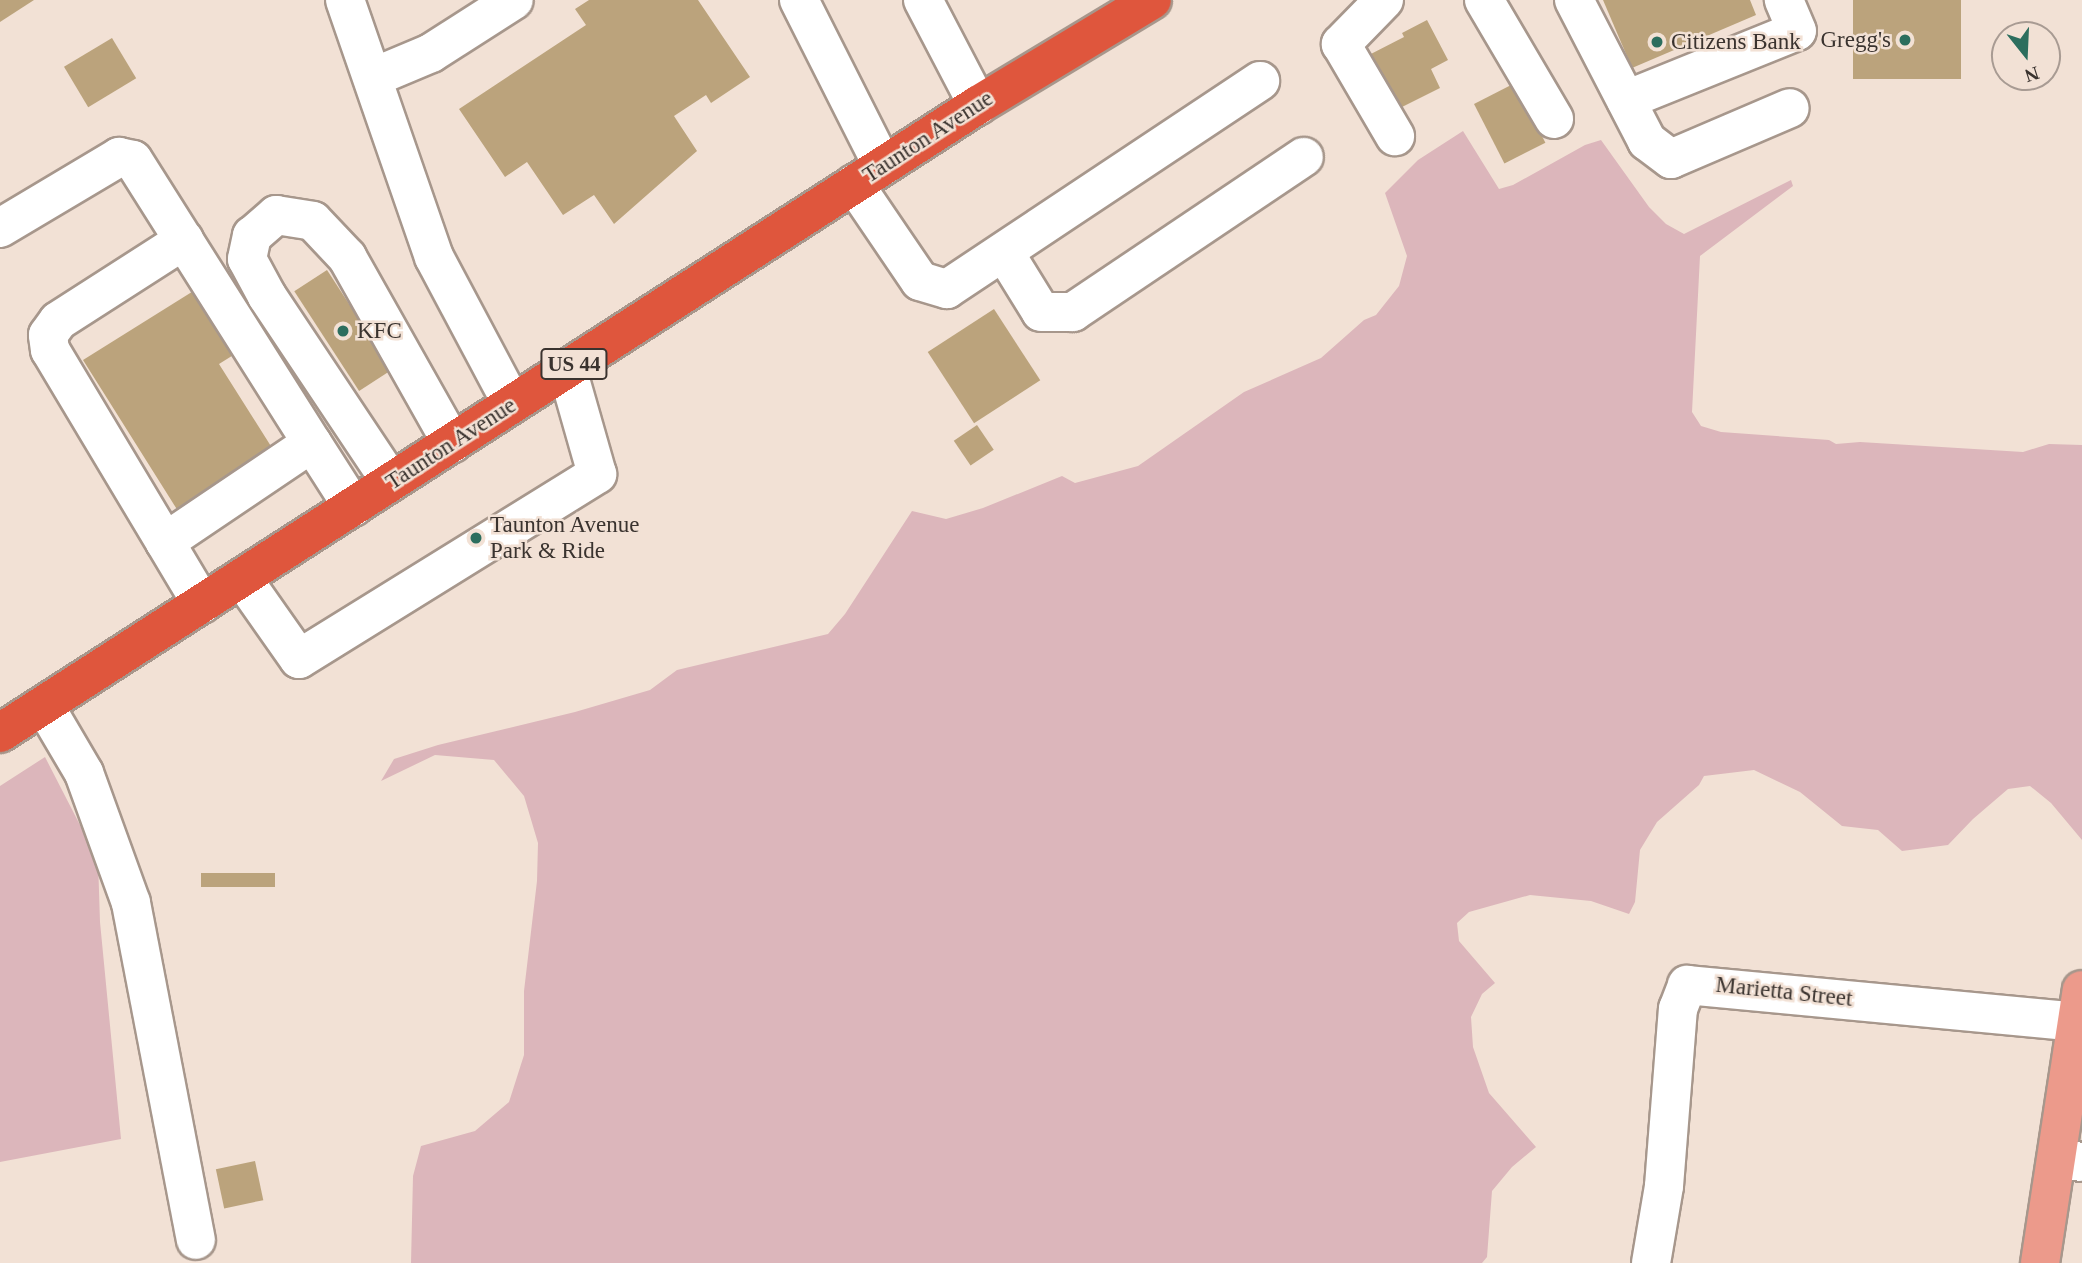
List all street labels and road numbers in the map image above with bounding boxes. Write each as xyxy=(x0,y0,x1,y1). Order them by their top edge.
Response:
street label: Taunton Avenue xyxy=(857,84,999,190)
road number: US 44 xyxy=(539,346,609,382)
street label: Taunton Avenue xyxy=(380,391,522,497)
street label: Marietta Street xyxy=(1714,971,1854,1013)

